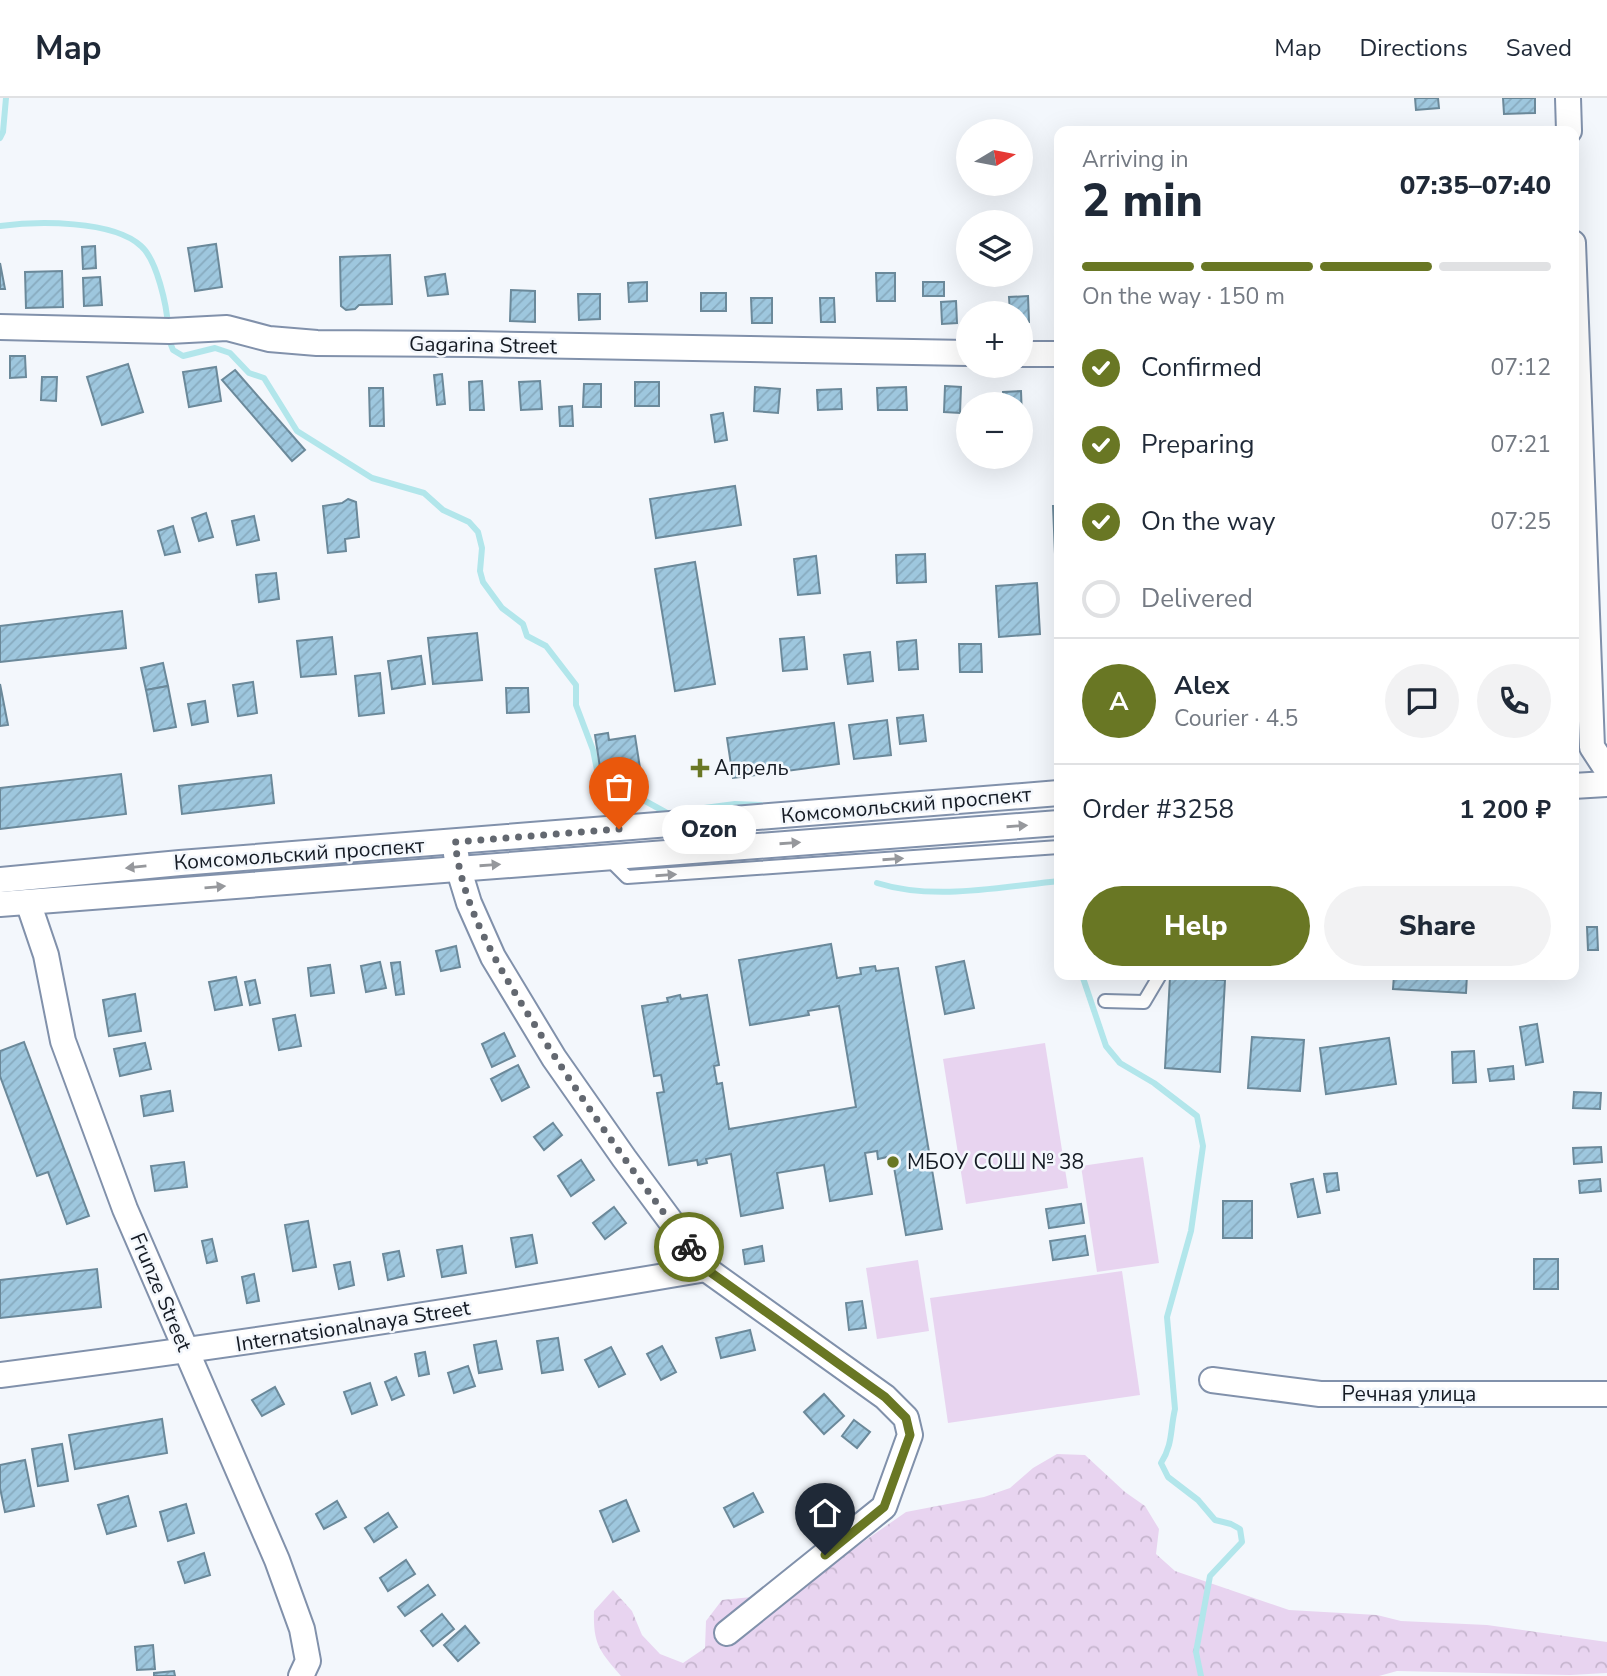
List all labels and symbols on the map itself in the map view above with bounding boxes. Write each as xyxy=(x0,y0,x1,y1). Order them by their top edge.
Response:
north arrow xyxy=(956,119,1032,196)
street label: Gagarina Street xyxy=(409,330,558,360)
place label: Апрель xyxy=(714,754,789,782)
pin xyxy=(589,757,649,829)
marker: Апрель xyxy=(692,760,708,776)
street label: Комсомольский проспект xyxy=(780,780,1033,830)
callout: Ozon xyxy=(661,804,756,854)
one-way arrow xyxy=(1007,821,1029,832)
street label: Комсомольский проспект xyxy=(173,831,426,877)
one-way arrow xyxy=(780,837,802,848)
one-way arrow xyxy=(882,854,904,865)
one-way arrow xyxy=(479,859,501,870)
one-way arrow xyxy=(125,862,147,873)
one-way arrow xyxy=(655,869,677,880)
one-way arrow xyxy=(204,881,226,892)
place label: МБОУ СОШ № 38 xyxy=(907,1148,1084,1176)
marker: МБОУ СОШ № 38 xyxy=(885,1154,901,1170)
courier xyxy=(654,1212,724,1282)
street label: Frunze Street xyxy=(124,1229,199,1356)
street label: Internatsionalnaya Street xyxy=(234,1294,473,1358)
street label: Речная улица xyxy=(1342,1380,1476,1408)
pin xyxy=(795,1483,855,1555)

